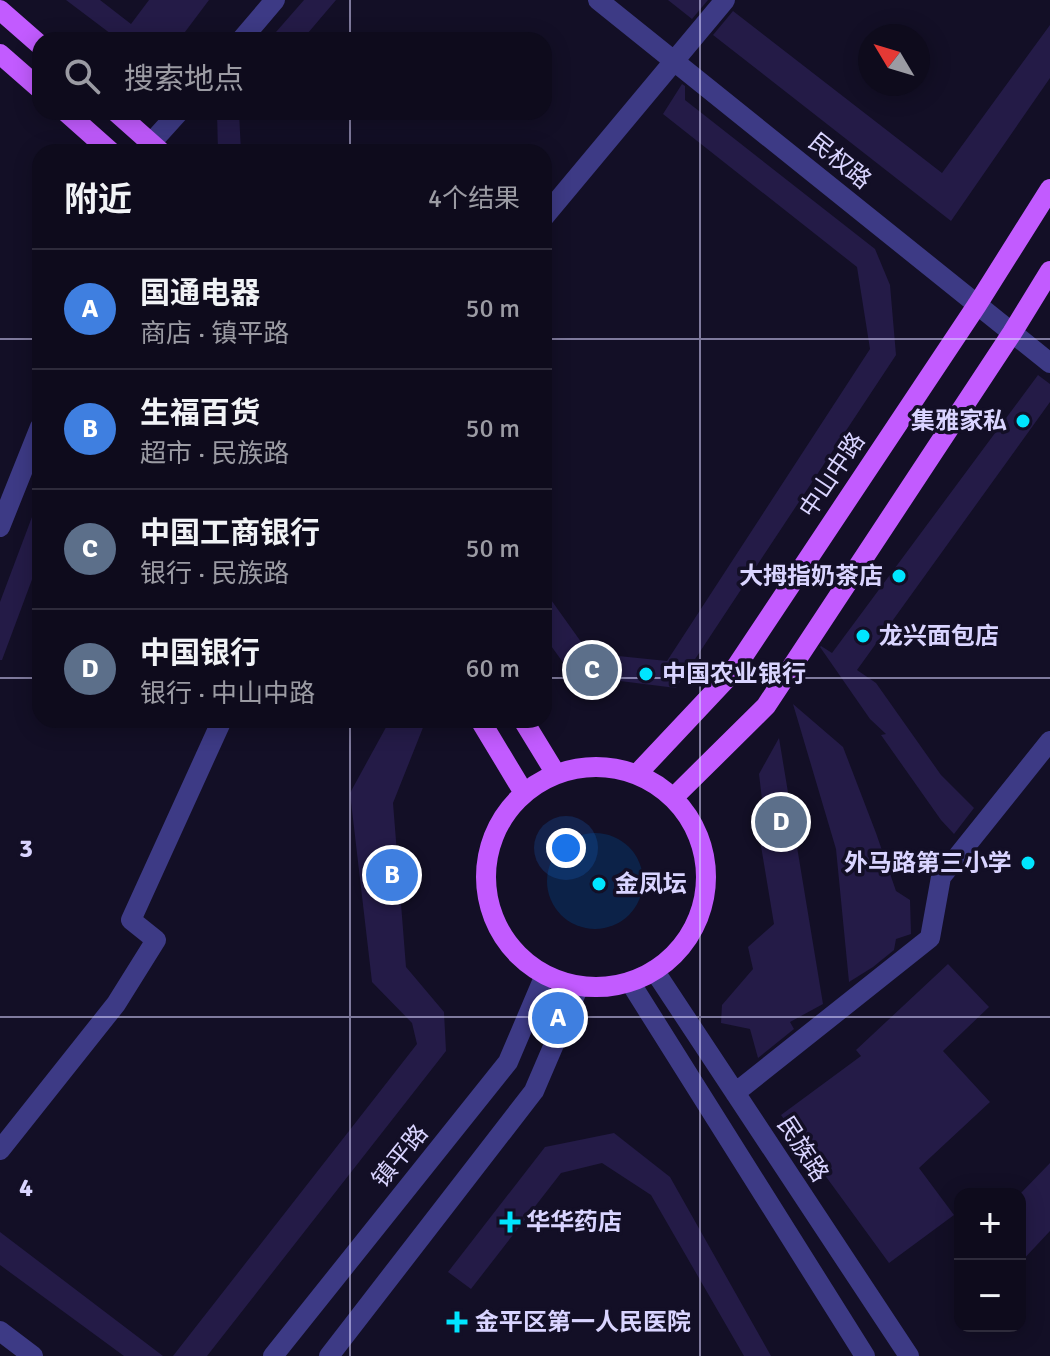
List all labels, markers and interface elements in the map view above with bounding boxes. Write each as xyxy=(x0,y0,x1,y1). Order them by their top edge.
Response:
north arrow xyxy=(858,24,930,96)
search box xyxy=(32,32,552,120)
icon: search xyxy=(60,54,104,98)
text: 搜索地点 xyxy=(124,61,244,98)
street label: 民权路 xyxy=(803,127,877,195)
text: 附近 xyxy=(64,179,132,221)
text: 4个结果 xyxy=(428,183,520,215)
text: 国通电器 xyxy=(140,275,260,312)
text: A xyxy=(82,293,98,325)
text: 50 m xyxy=(465,293,520,325)
text: 商店 · 镇平路 xyxy=(140,318,289,350)
text: 生福百货 xyxy=(140,395,260,432)
place label: 集雅家私 xyxy=(911,406,1007,436)
marker: 集雅家私 xyxy=(1014,412,1032,430)
text: B xyxy=(82,413,98,445)
text: 50 m xyxy=(465,413,520,445)
street label: 中山中路 xyxy=(793,427,871,523)
text: 超市 · 民族路 xyxy=(140,438,289,470)
text: 中国工商银行 xyxy=(140,515,320,552)
text: C xyxy=(82,533,98,565)
text: 50 m xyxy=(465,533,520,565)
text: 银行 · 民族路 xyxy=(140,558,289,590)
place label: 大拇指奶茶店 xyxy=(739,561,883,591)
marker: 大拇指奶茶店 xyxy=(890,567,908,585)
place label: 龙兴面包店 xyxy=(879,621,999,651)
marker: 龙兴面包店 xyxy=(854,627,872,645)
text: 中国银行 xyxy=(140,635,260,672)
pin: C xyxy=(566,640,618,700)
text: D xyxy=(81,653,99,685)
text: 60 m xyxy=(465,653,520,685)
place label: 中国农业银行 xyxy=(662,659,806,689)
marker: 中国农业银行 xyxy=(637,665,655,683)
text: 银行 · 中山中路 xyxy=(140,678,315,710)
pin: D xyxy=(755,792,807,852)
your location xyxy=(546,828,586,868)
text: 3 xyxy=(19,833,33,865)
pin: B xyxy=(366,845,418,905)
place label: 外马路第三小学 xyxy=(844,848,1012,878)
marker: 外马路第三小学 xyxy=(1019,854,1037,872)
place label: 金凤坛 xyxy=(615,869,687,899)
marker: 金凤坛 xyxy=(590,875,608,893)
pin: A xyxy=(532,988,584,1048)
street label: 民族路 xyxy=(771,1111,835,1187)
street label: 镇平路 xyxy=(366,1119,434,1193)
text: 4 xyxy=(19,1172,33,1204)
map controls xyxy=(954,1188,1026,1332)
button: + xyxy=(954,1188,1026,1260)
place label: 华华药店 xyxy=(526,1207,622,1237)
marker: 华华药店 xyxy=(501,1213,519,1231)
button: − xyxy=(954,1260,1026,1332)
place label: 金平区第一人民医院 xyxy=(475,1307,691,1337)
marker: 金平区第一人民医院 xyxy=(446,1311,468,1333)

